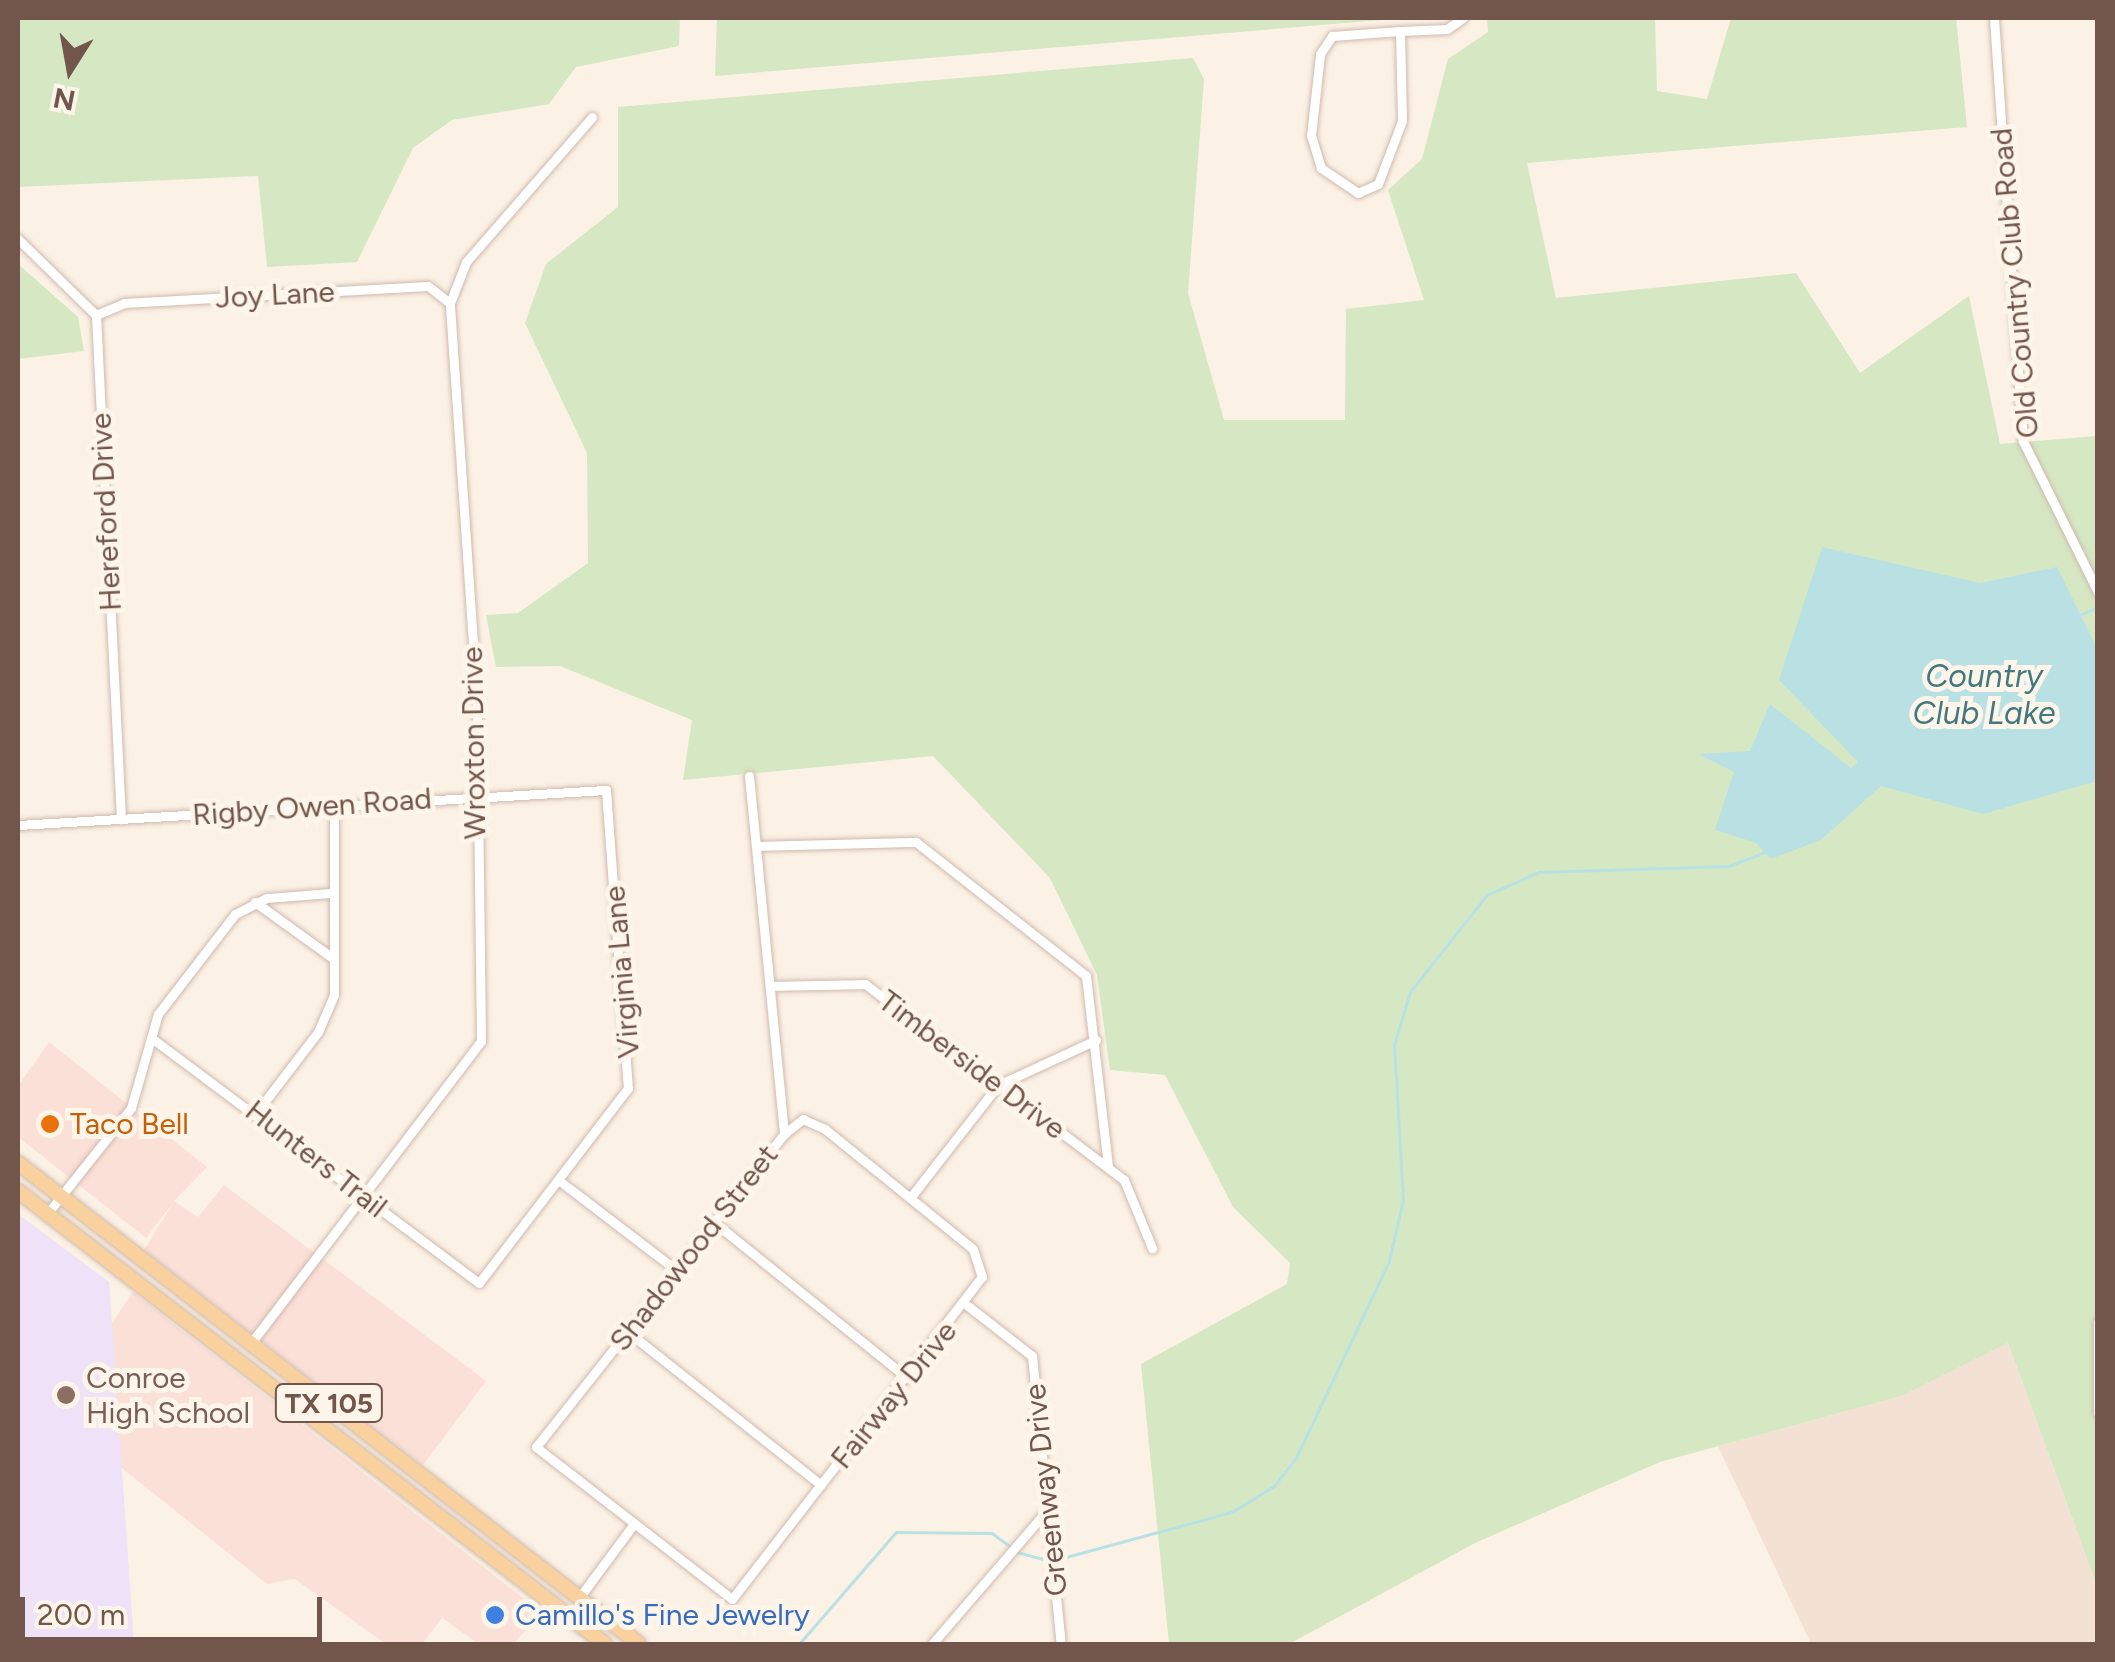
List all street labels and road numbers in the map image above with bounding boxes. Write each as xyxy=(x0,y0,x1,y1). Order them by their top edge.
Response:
street label: Old Country Club Road xyxy=(1984,126,2046,440)
street label: Joy Lane xyxy=(214,274,336,316)
street label: Hereford Drive xyxy=(83,412,129,612)
street label: Wroxton Drive xyxy=(454,646,494,840)
street label: Rigby Owen Road xyxy=(191,781,433,833)
street label: Virginia Lane xyxy=(597,884,647,1060)
street label: Timberside Drive xyxy=(871,983,1073,1147)
street label: Hunters Trail xyxy=(238,1093,394,1225)
street label: Shadowood Street xyxy=(602,1138,786,1358)
street label: Fairway Drive xyxy=(824,1314,964,1476)
road number: TX 105 xyxy=(274,1380,384,1426)
street label: Greenway Drive xyxy=(1017,1382,1075,1598)

